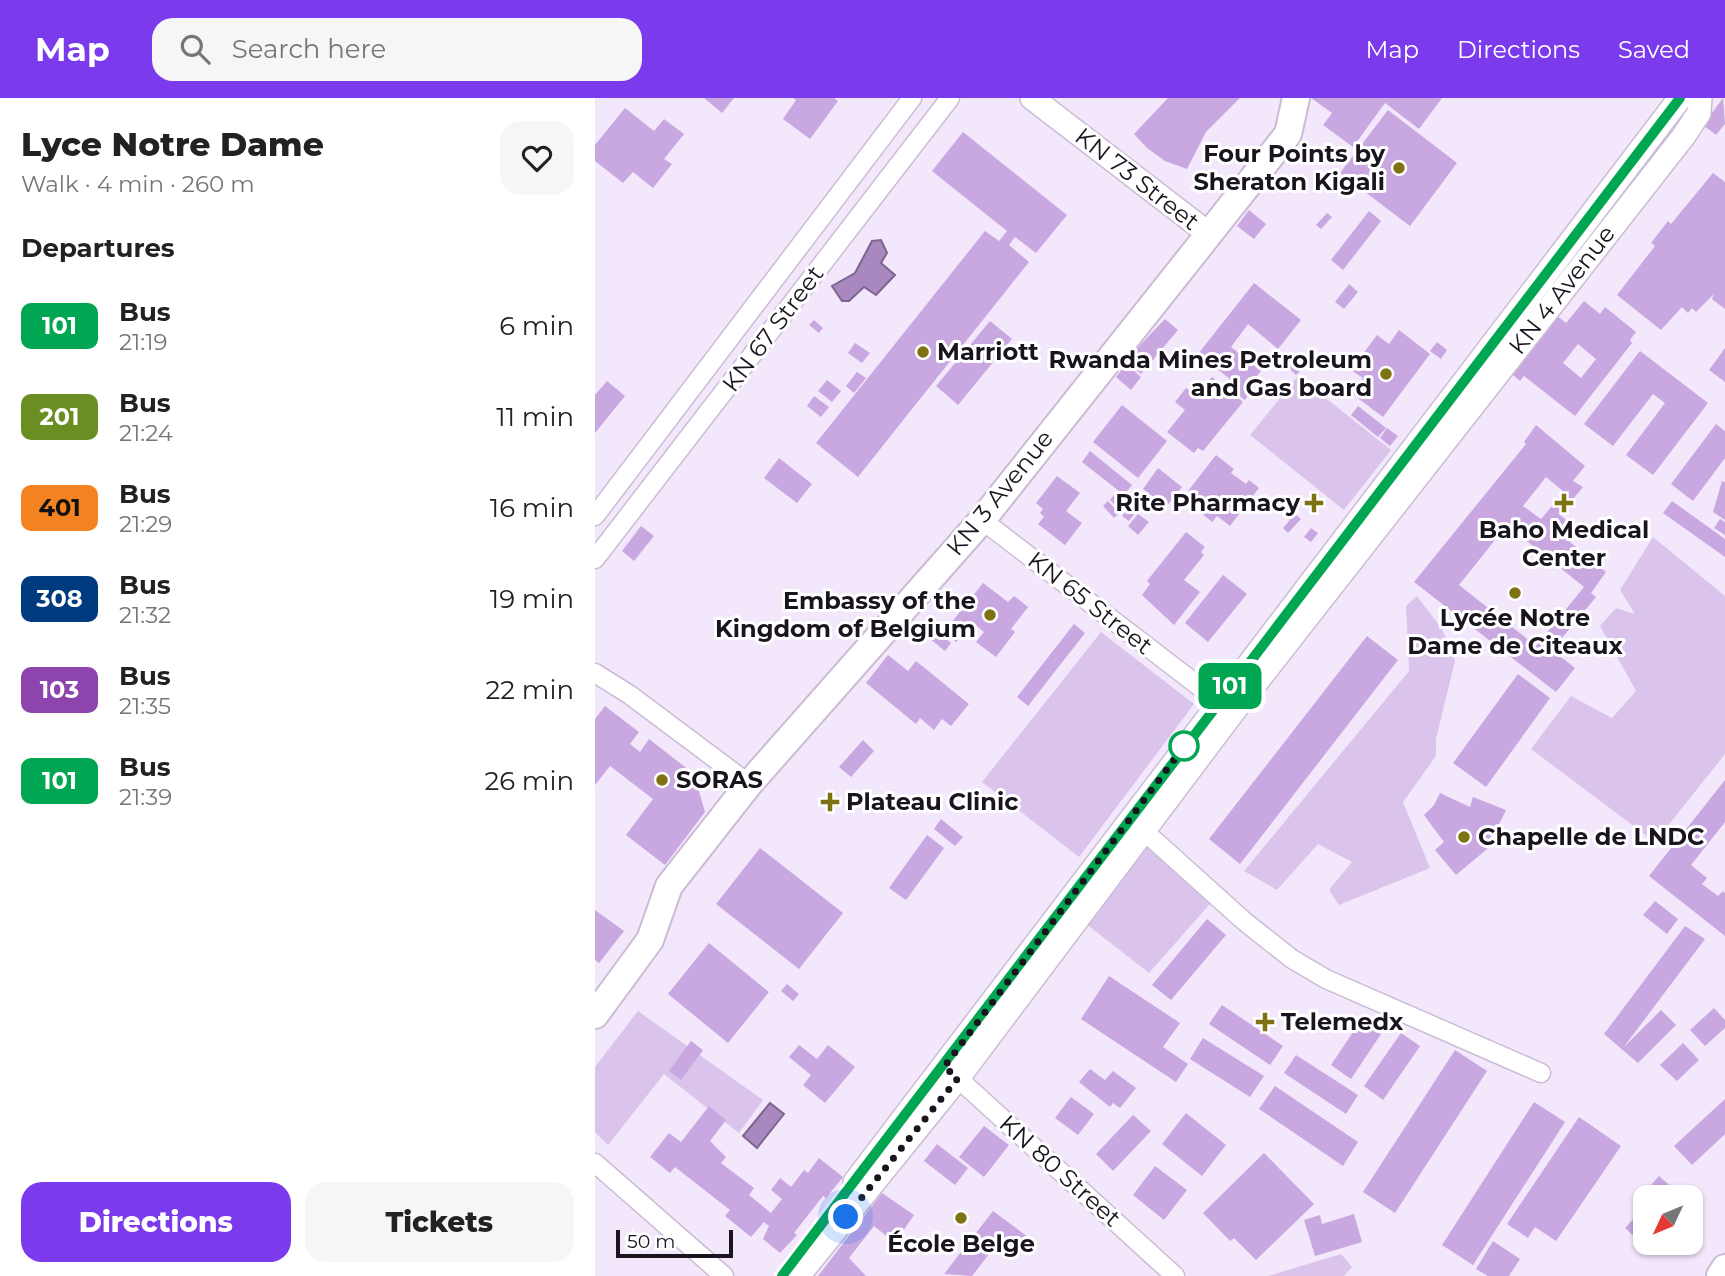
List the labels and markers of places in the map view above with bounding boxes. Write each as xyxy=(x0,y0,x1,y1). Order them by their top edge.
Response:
place label: Four Points by Sheraton Kigali xyxy=(1193,139,1386,196)
marker: Four Points by Sheraton Kigali xyxy=(1391,160,1407,176)
place label: Marriott xyxy=(937,337,1039,366)
marker: Marriott xyxy=(915,344,931,360)
place label: Rwanda Mines Petroleum and Gas board xyxy=(1048,345,1372,402)
marker: Rwanda Mines Petroleum and Gas board xyxy=(1378,366,1394,382)
place label: Rite Pharmacy xyxy=(1115,488,1301,517)
marker: Baho Medical Center xyxy=(1554,493,1574,513)
marker: Rite Pharmacy xyxy=(1306,495,1322,511)
place label: Baho Medical Center xyxy=(1479,515,1649,572)
marker: Lycée Notre Dame de Citeaux xyxy=(1507,585,1523,601)
place label: Embassy of the Kingdom of Belgium xyxy=(715,586,976,643)
place label: Lycée Notre Dame de Citeaux xyxy=(1407,603,1623,660)
marker: Embassy of the Kingdom of Belgium xyxy=(982,607,998,623)
unlabelled marker xyxy=(1169,731,1199,761)
place label: SORAS xyxy=(676,765,763,794)
marker: SORAS xyxy=(654,772,670,788)
place label: Plateau Clinic xyxy=(846,787,1018,816)
marker: Plateau Clinic xyxy=(820,792,840,812)
place label: Chapelle de LNDC xyxy=(1478,822,1705,851)
marker: Chapelle de LNDC xyxy=(1456,829,1472,845)
place label: Telemedx xyxy=(1281,1007,1404,1036)
marker: Telemedx xyxy=(1255,1012,1275,1032)
marker: École Belge xyxy=(953,1210,969,1226)
place label: École Belge xyxy=(887,1229,1035,1258)

